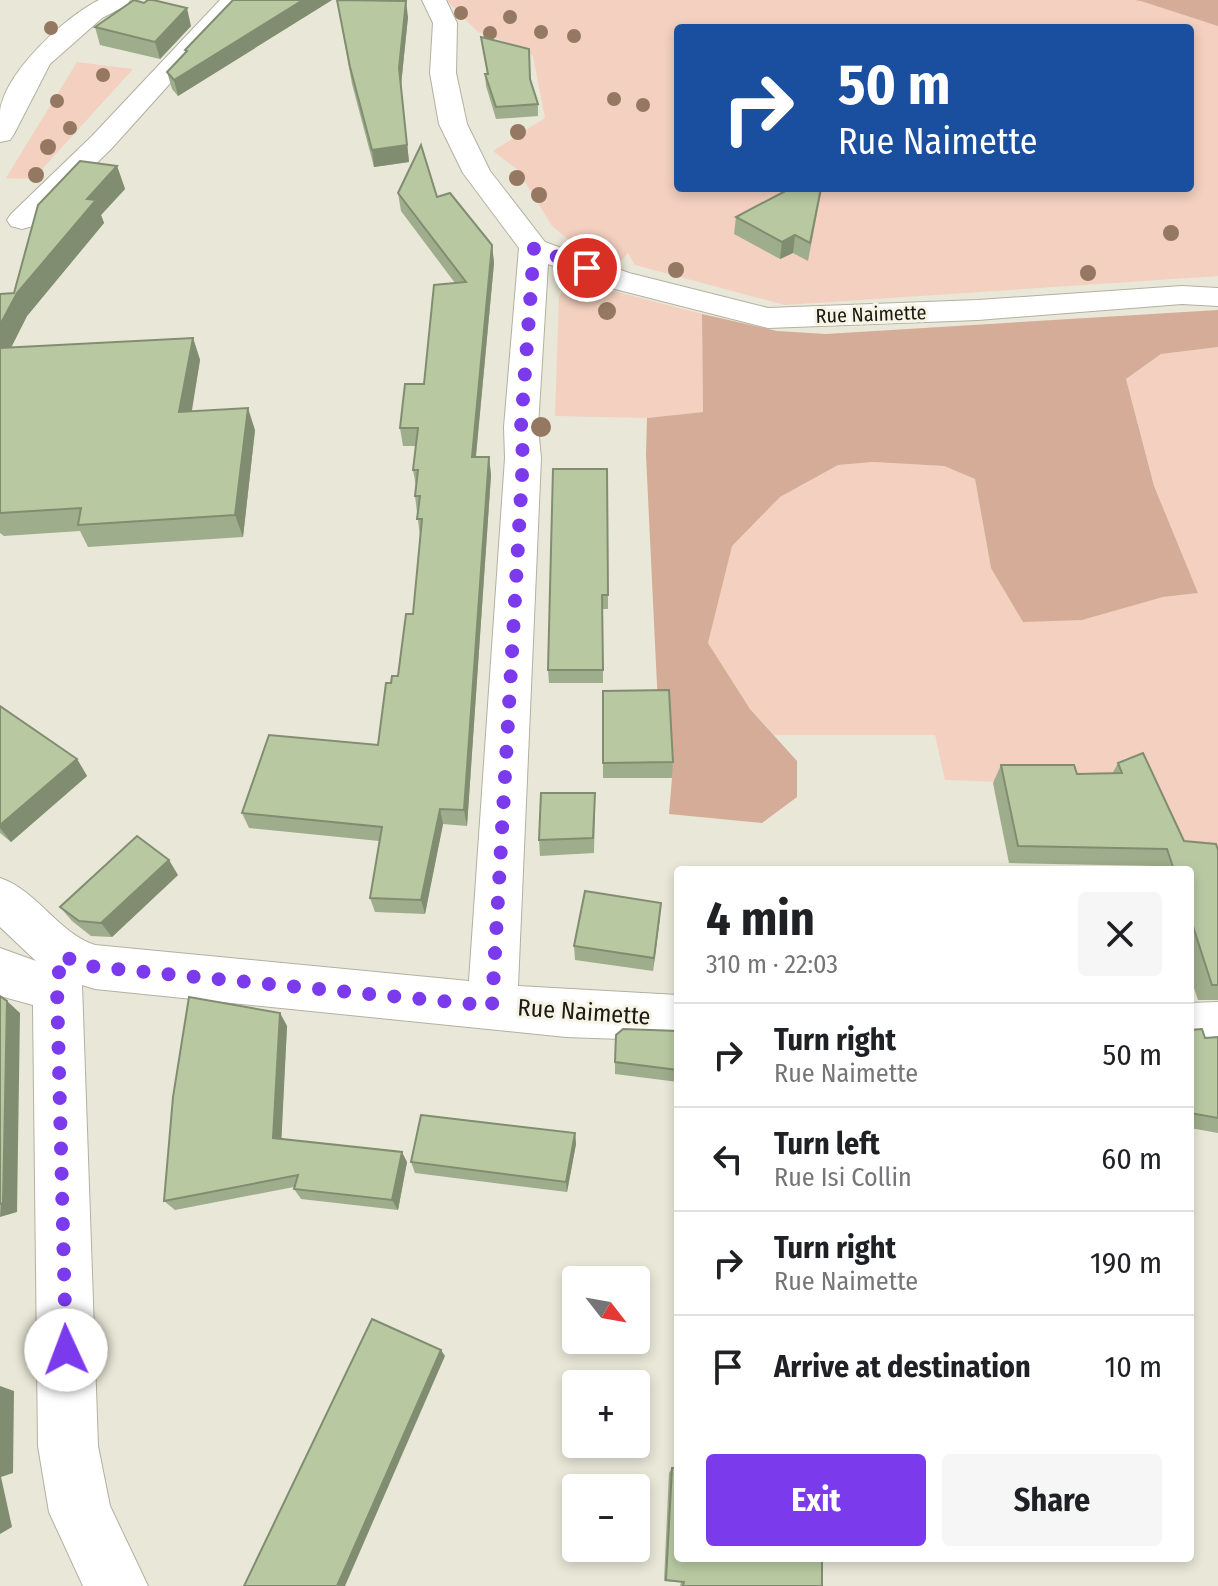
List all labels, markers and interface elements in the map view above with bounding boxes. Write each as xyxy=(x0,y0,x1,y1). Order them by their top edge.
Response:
text: 50 m xyxy=(838,52,950,119)
icon: right xyxy=(706,56,810,160)
text: Rue Naimette xyxy=(838,120,1038,164)
pin xyxy=(553,234,621,302)
icon: arrive xyxy=(565,246,609,290)
street label: Rue Naimette xyxy=(815,300,927,328)
text: 4 min xyxy=(706,890,815,948)
button: close xyxy=(1078,892,1162,976)
text: 310 m · 22:03 xyxy=(706,949,838,980)
street label: Rue Naimette xyxy=(517,993,651,1031)
text: Turn right xyxy=(774,1022,896,1058)
icon: right xyxy=(706,1033,750,1077)
text: 50 m xyxy=(1102,1037,1162,1073)
text: Rue Naimette xyxy=(774,1058,918,1089)
text: Turn left xyxy=(774,1126,880,1162)
icon: left xyxy=(706,1137,750,1181)
text: 60 m xyxy=(1101,1141,1162,1177)
text: Rue Isi Collin xyxy=(774,1162,912,1193)
text: Turn right xyxy=(774,1230,896,1266)
icon: right xyxy=(706,1241,750,1285)
text: 190 m xyxy=(1090,1245,1162,1281)
north arrow xyxy=(562,1266,650,1354)
map controls xyxy=(562,1266,650,1562)
text: Rue Naimette xyxy=(774,1266,918,1297)
position arrow xyxy=(24,1308,108,1392)
icon: arrive xyxy=(706,1345,750,1389)
text: Arrive at destination xyxy=(774,1349,1031,1385)
text: 10 m xyxy=(1105,1349,1162,1385)
button: + xyxy=(562,1370,650,1458)
button: Exit xyxy=(706,1454,926,1546)
button: Share xyxy=(942,1454,1162,1546)
button: − xyxy=(562,1474,650,1562)

